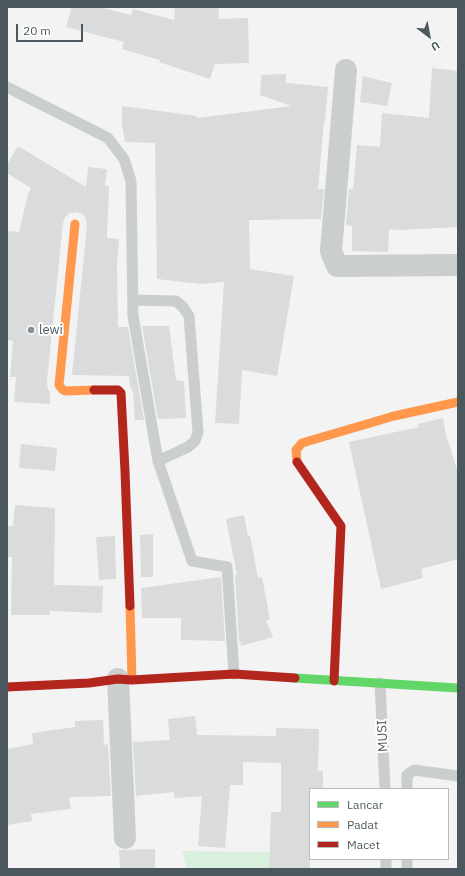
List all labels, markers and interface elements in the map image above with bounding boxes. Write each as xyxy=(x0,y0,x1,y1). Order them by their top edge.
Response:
scale bar xyxy=(18,16,85,42)
north arrow xyxy=(409,16,449,56)
text: 20 m xyxy=(23,23,51,38)
text: U xyxy=(428,38,442,54)
place label: lewi xyxy=(39,322,63,338)
marker: lewi xyxy=(26,325,36,335)
street label: MUSI xyxy=(374,720,392,752)
legend xyxy=(309,788,449,860)
text: Lancar xyxy=(347,797,383,812)
text: Padat xyxy=(347,817,378,832)
text: Macet xyxy=(347,837,380,852)

